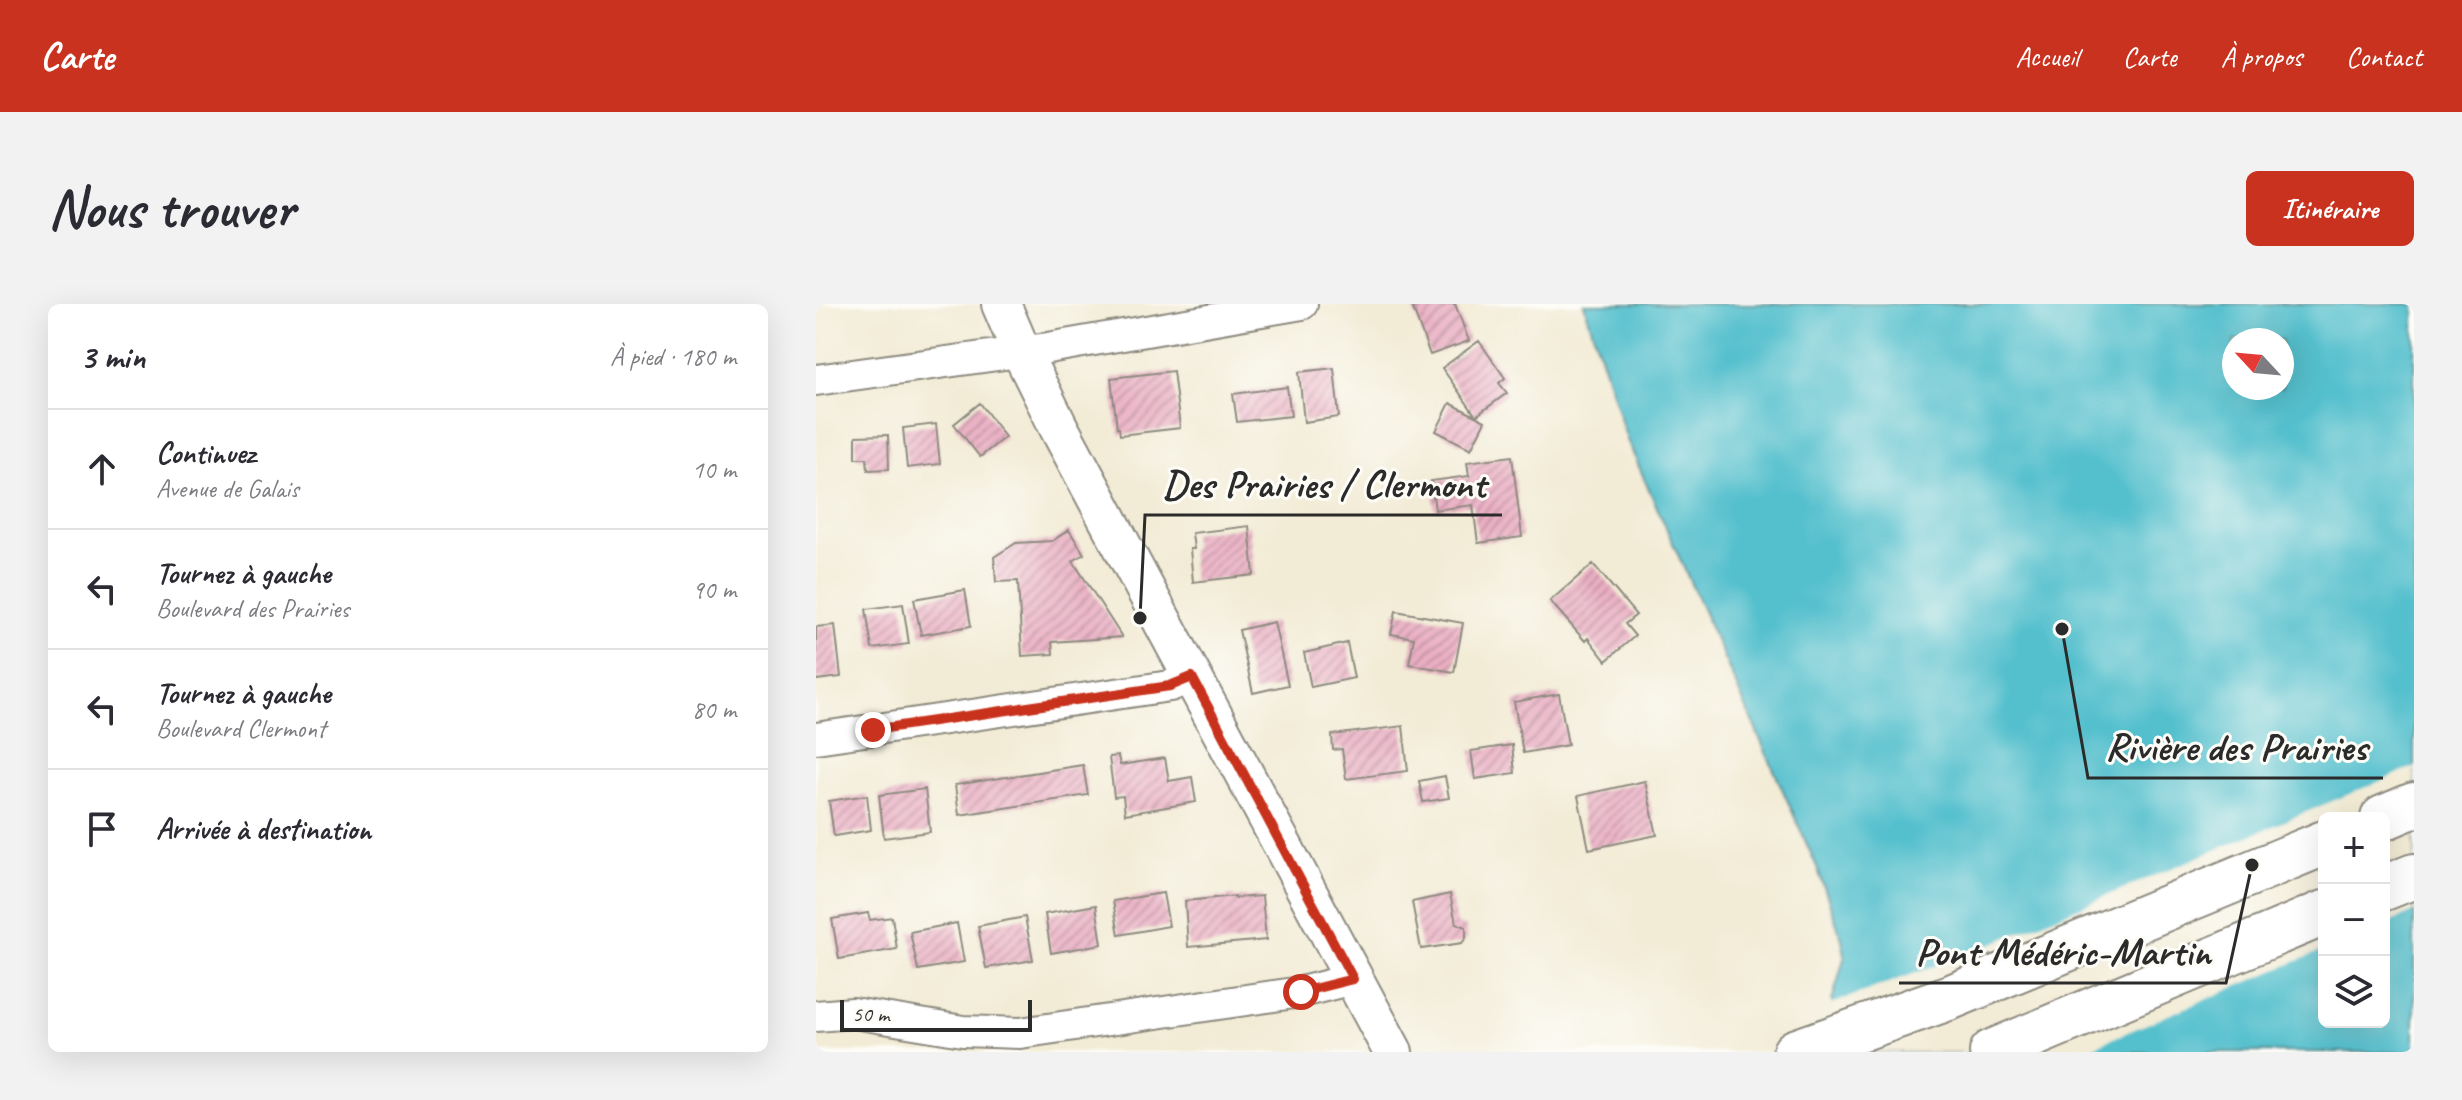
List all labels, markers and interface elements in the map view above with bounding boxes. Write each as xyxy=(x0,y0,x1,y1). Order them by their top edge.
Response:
text: Carte xyxy=(40,33,114,80)
text: Accueil xyxy=(2016,39,2079,74)
text: Carte xyxy=(2123,39,2177,74)
text: À propos xyxy=(2221,39,2302,74)
text: Contact xyxy=(2346,39,2422,74)
button: Itinéraire xyxy=(2246,171,2414,246)
text: Nous trouver xyxy=(48,173,294,244)
north arrow xyxy=(2222,328,2294,400)
text: 3 min xyxy=(80,335,145,378)
text: À pied · 180 m xyxy=(610,340,736,373)
text: Continuez xyxy=(156,434,255,472)
icon: ahead xyxy=(80,447,124,491)
callout: Des Prairies / Clermont xyxy=(1145,451,1502,515)
text: 10 m xyxy=(692,453,736,486)
text: Des Prairies / Clermont xyxy=(1163,459,1490,509)
text: Avenue de Galais xyxy=(156,472,299,505)
text: Tournez à gauche xyxy=(156,554,331,592)
icon: left xyxy=(80,567,124,611)
text: 90 m xyxy=(692,573,736,606)
text: Boulevard des Prairies xyxy=(156,592,349,625)
text: Tournez à gauche xyxy=(156,674,331,712)
icon: left xyxy=(80,687,124,731)
text: 80 m xyxy=(692,693,736,726)
text: Boulevard Clermont xyxy=(156,712,326,745)
route end xyxy=(855,712,891,748)
callout: Rivière des Prairies xyxy=(2088,714,2383,778)
text: Rivière des Prairies xyxy=(2105,722,2371,772)
icon: arrive xyxy=(80,807,124,851)
text: Arrivée à destination xyxy=(156,810,371,848)
map controls xyxy=(2318,812,2390,1028)
button: + xyxy=(2318,812,2390,884)
button: − xyxy=(2318,884,2390,956)
callout: Pont Médéric-Martin xyxy=(1899,919,2226,983)
text: Pont Médéric-Martin xyxy=(1915,927,2213,977)
button: layers xyxy=(2318,956,2390,1028)
route start xyxy=(1283,974,1319,1010)
scale bar xyxy=(840,996,1032,1032)
text: 50 m xyxy=(852,1000,889,1028)

